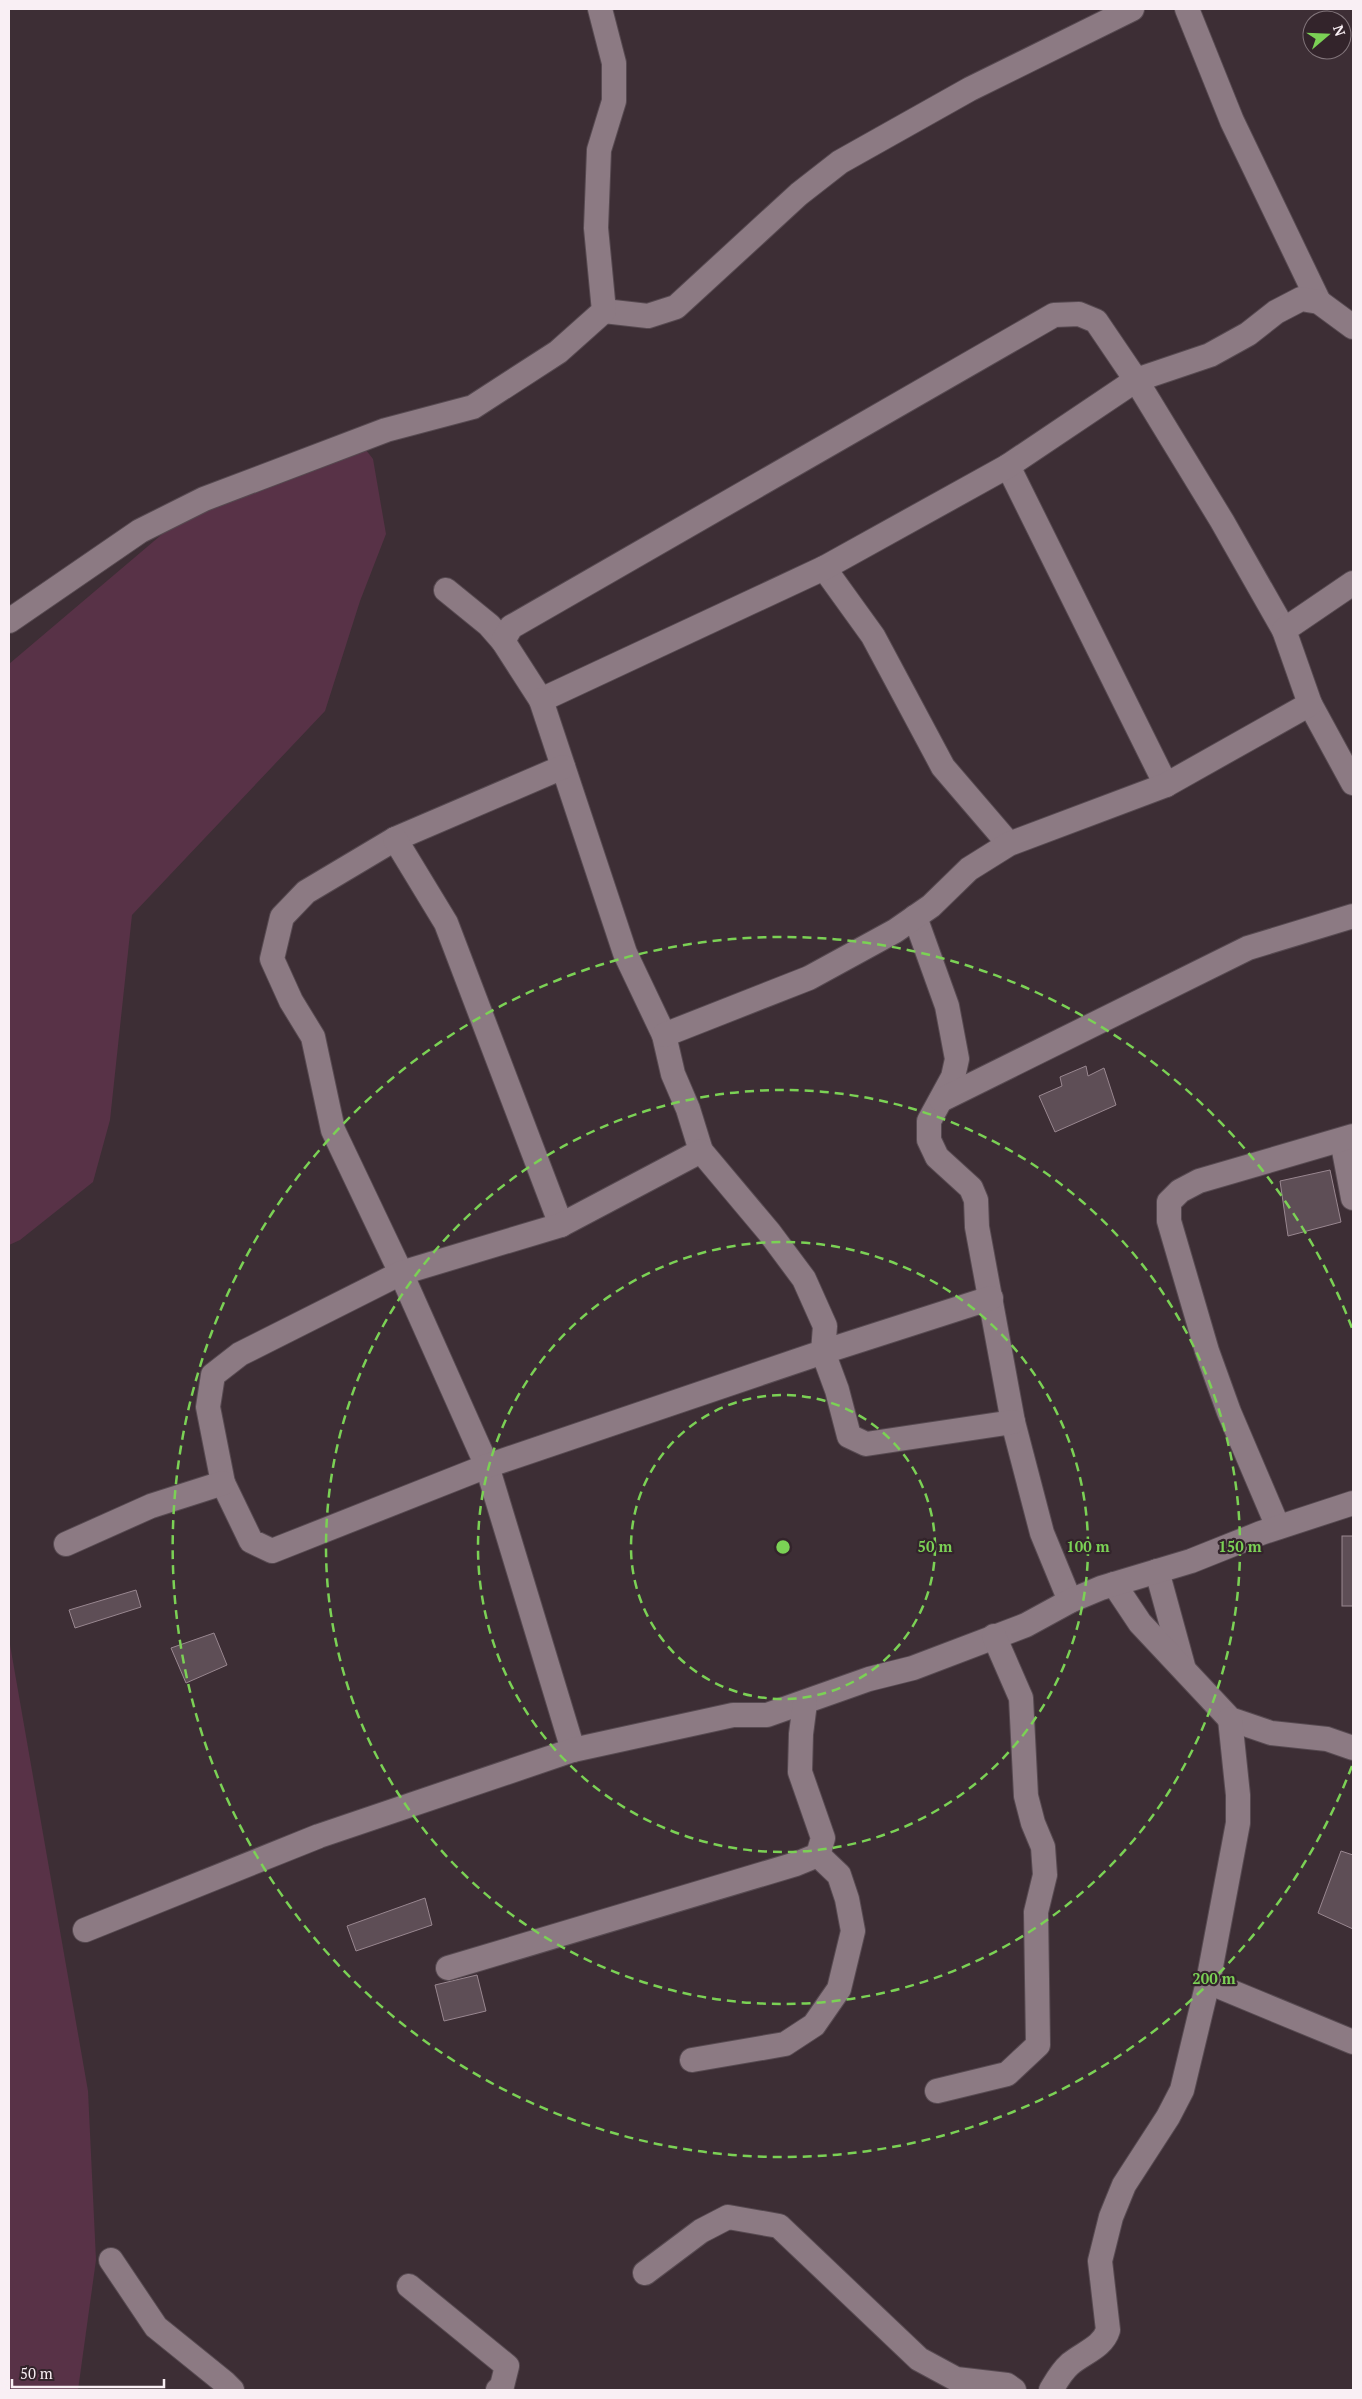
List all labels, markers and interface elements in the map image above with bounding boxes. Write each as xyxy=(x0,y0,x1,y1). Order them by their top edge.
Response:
north arrow xyxy=(1302,10,1352,60)
text: N xyxy=(1329,22,1351,39)
text: 50 m xyxy=(918,1536,953,1556)
text: 100 m xyxy=(1066,1536,1110,1556)
text: 150 m xyxy=(1218,1536,1262,1556)
centre of rings xyxy=(774,1538,792,1556)
text: 200 m xyxy=(1192,1968,1236,1988)
scale bar xyxy=(12,2356,165,2388)
text: 50 m xyxy=(20,2363,53,2383)

